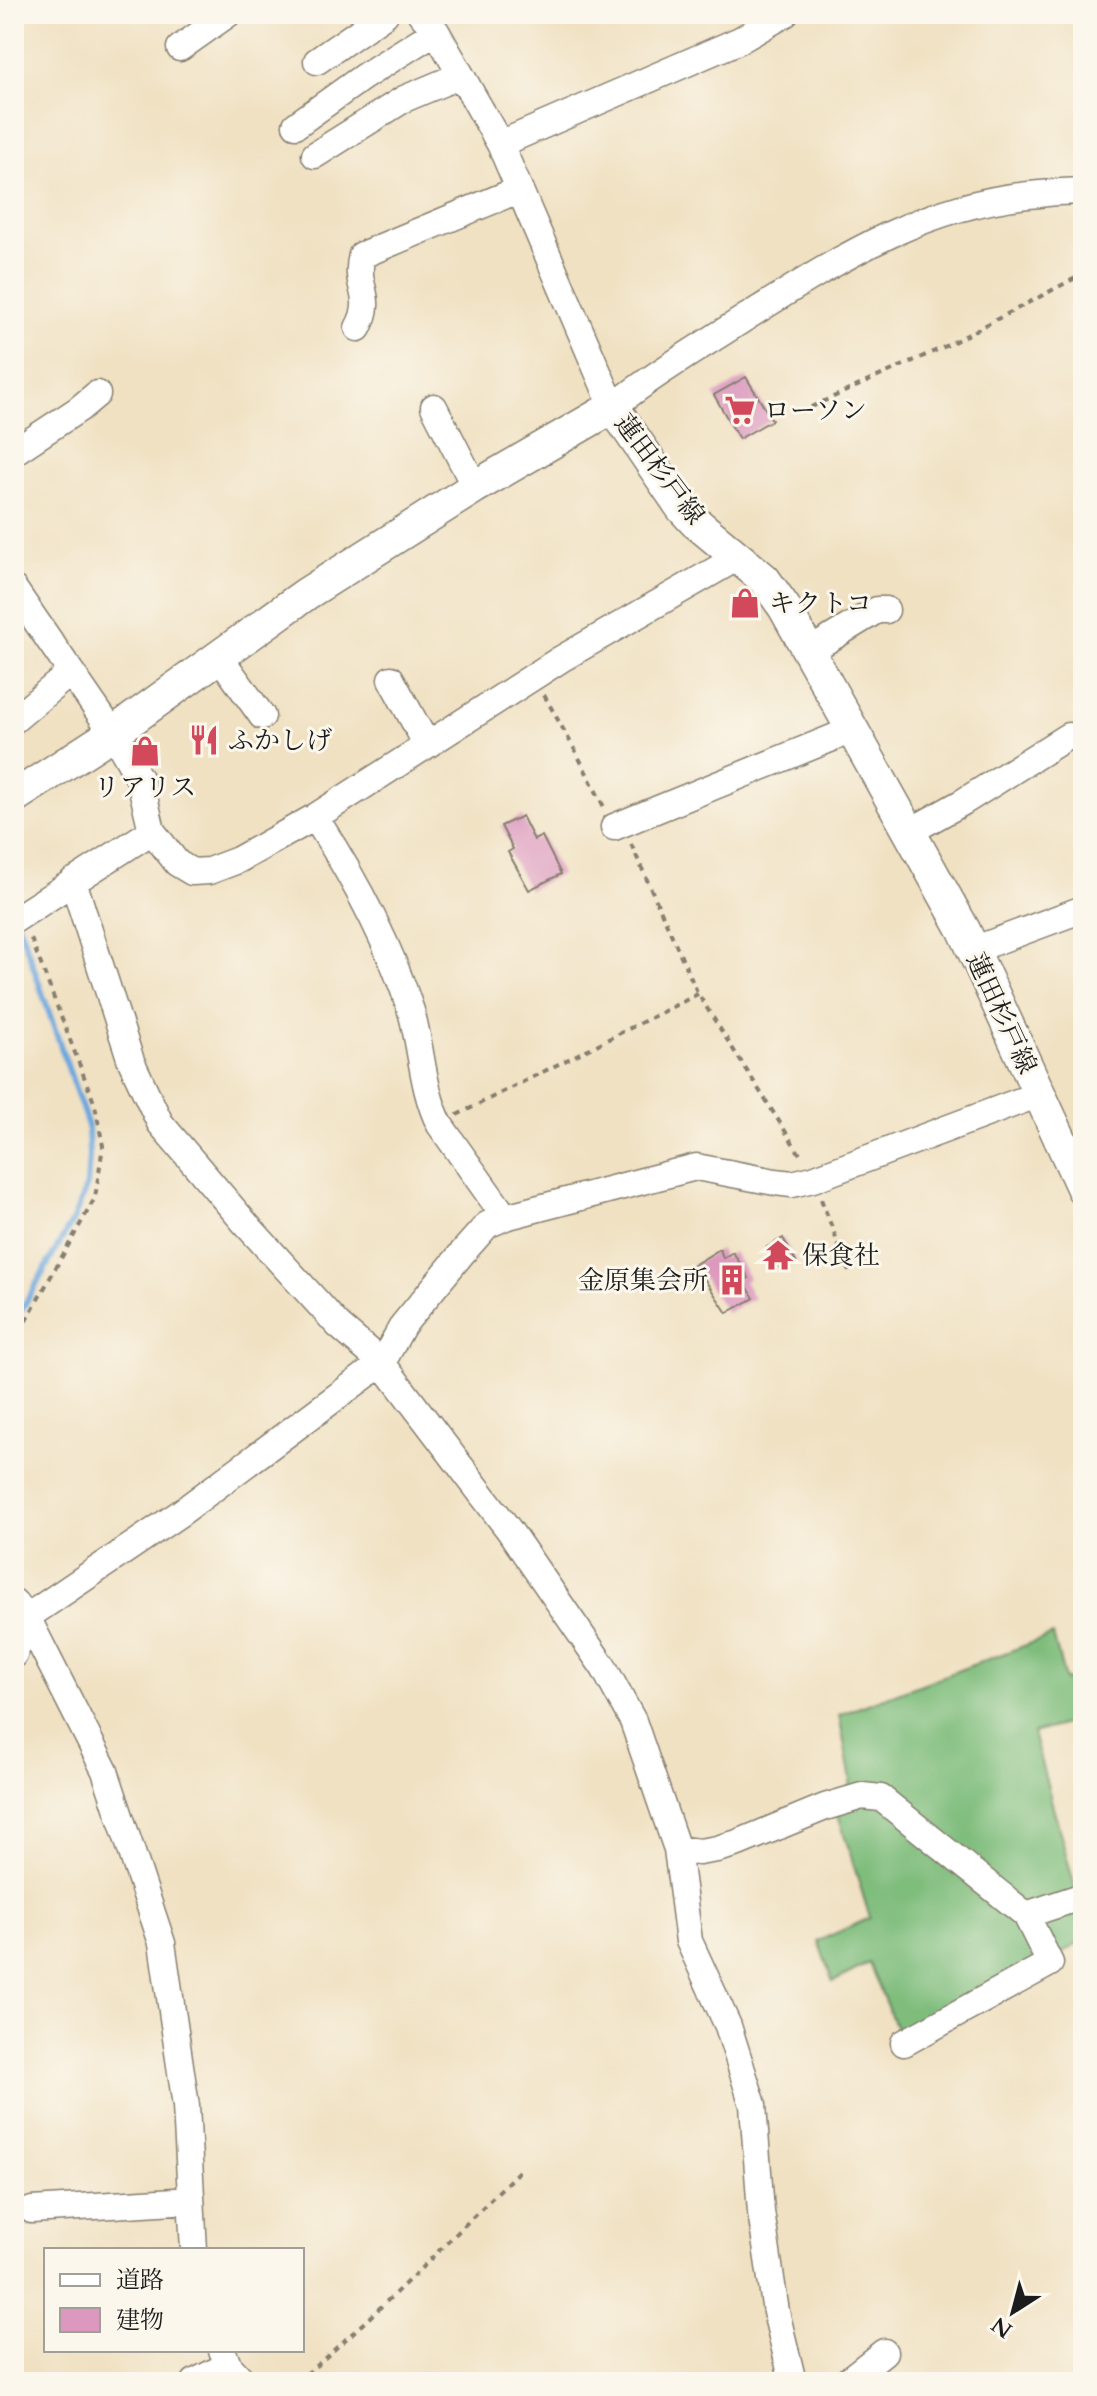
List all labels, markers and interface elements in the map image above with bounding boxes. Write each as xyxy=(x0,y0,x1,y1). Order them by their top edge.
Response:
supermarket icon: ローソン xyxy=(723,393,757,427)
place label: ローソン xyxy=(764,393,867,428)
street label: 蓮田杉戸線 xyxy=(607,407,713,532)
shop icon: キクトコ xyxy=(728,586,762,620)
place label: キクトコ xyxy=(769,586,872,621)
restaurant icon: ふかしげ xyxy=(187,723,221,757)
place label: ふかしげ xyxy=(228,723,332,758)
shop icon: リアリス xyxy=(128,734,162,768)
place label: リアリス xyxy=(94,770,196,805)
street label: 蓮田杉戸線 xyxy=(958,947,1045,1080)
temple icon: 保食社 xyxy=(761,1238,795,1272)
place label: 保食社 xyxy=(802,1238,880,1273)
place label: 金原集会所 xyxy=(578,1263,708,1298)
building icon: 金原集会所 xyxy=(715,1263,749,1297)
legend xyxy=(44,2248,304,2352)
text: 道路 xyxy=(116,2264,164,2297)
north arrow xyxy=(973,2272,1053,2352)
text: 建物 xyxy=(116,2304,164,2337)
text: N xyxy=(985,2310,1018,2345)

